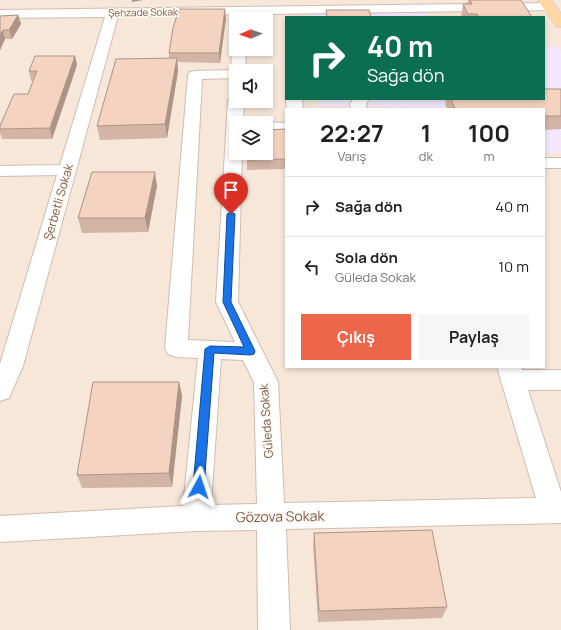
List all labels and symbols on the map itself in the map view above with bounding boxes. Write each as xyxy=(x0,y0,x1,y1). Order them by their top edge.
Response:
street label: Şehzade Sokak xyxy=(108,4,179,20)
north arrow xyxy=(229,12,273,56)
street label: Şerbetli Sokak xyxy=(39,161,77,242)
pin xyxy=(214,173,248,214)
street label: Güleda Sokak xyxy=(255,382,277,459)
position arrow xyxy=(178,466,220,508)
street label: Gözova Sokak xyxy=(236,506,325,526)

